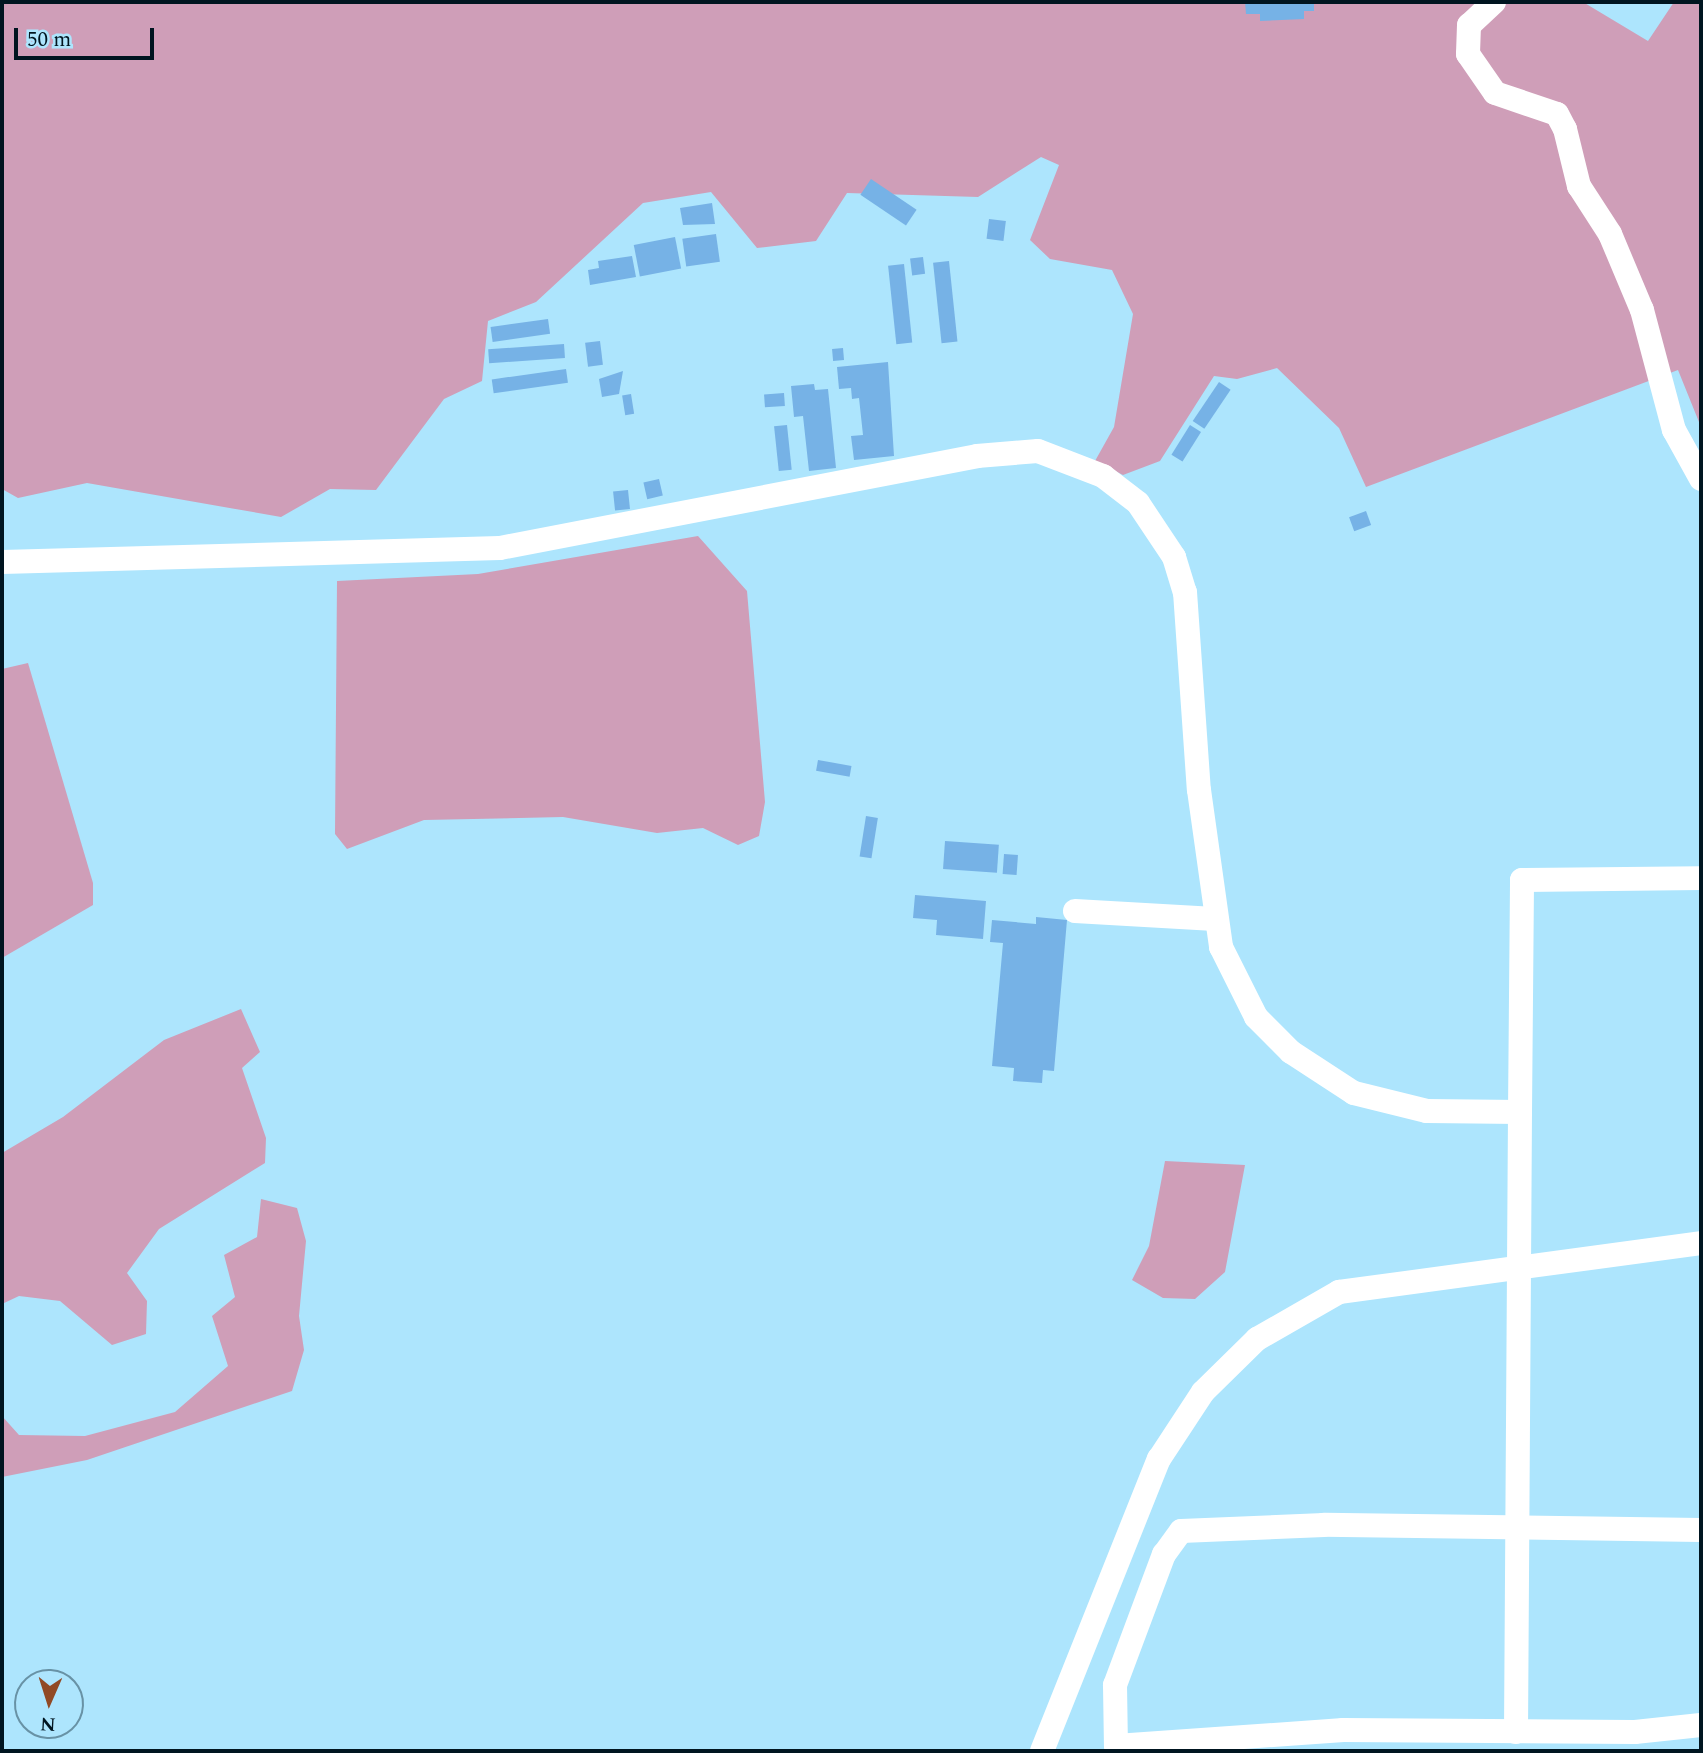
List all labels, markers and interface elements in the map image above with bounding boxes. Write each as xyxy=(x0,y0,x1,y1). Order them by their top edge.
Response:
scale bar xyxy=(18,14,158,58)
text: 50 m xyxy=(27,24,71,56)
north arrow xyxy=(14,1669,84,1739)
text: N xyxy=(39,1709,56,1738)

